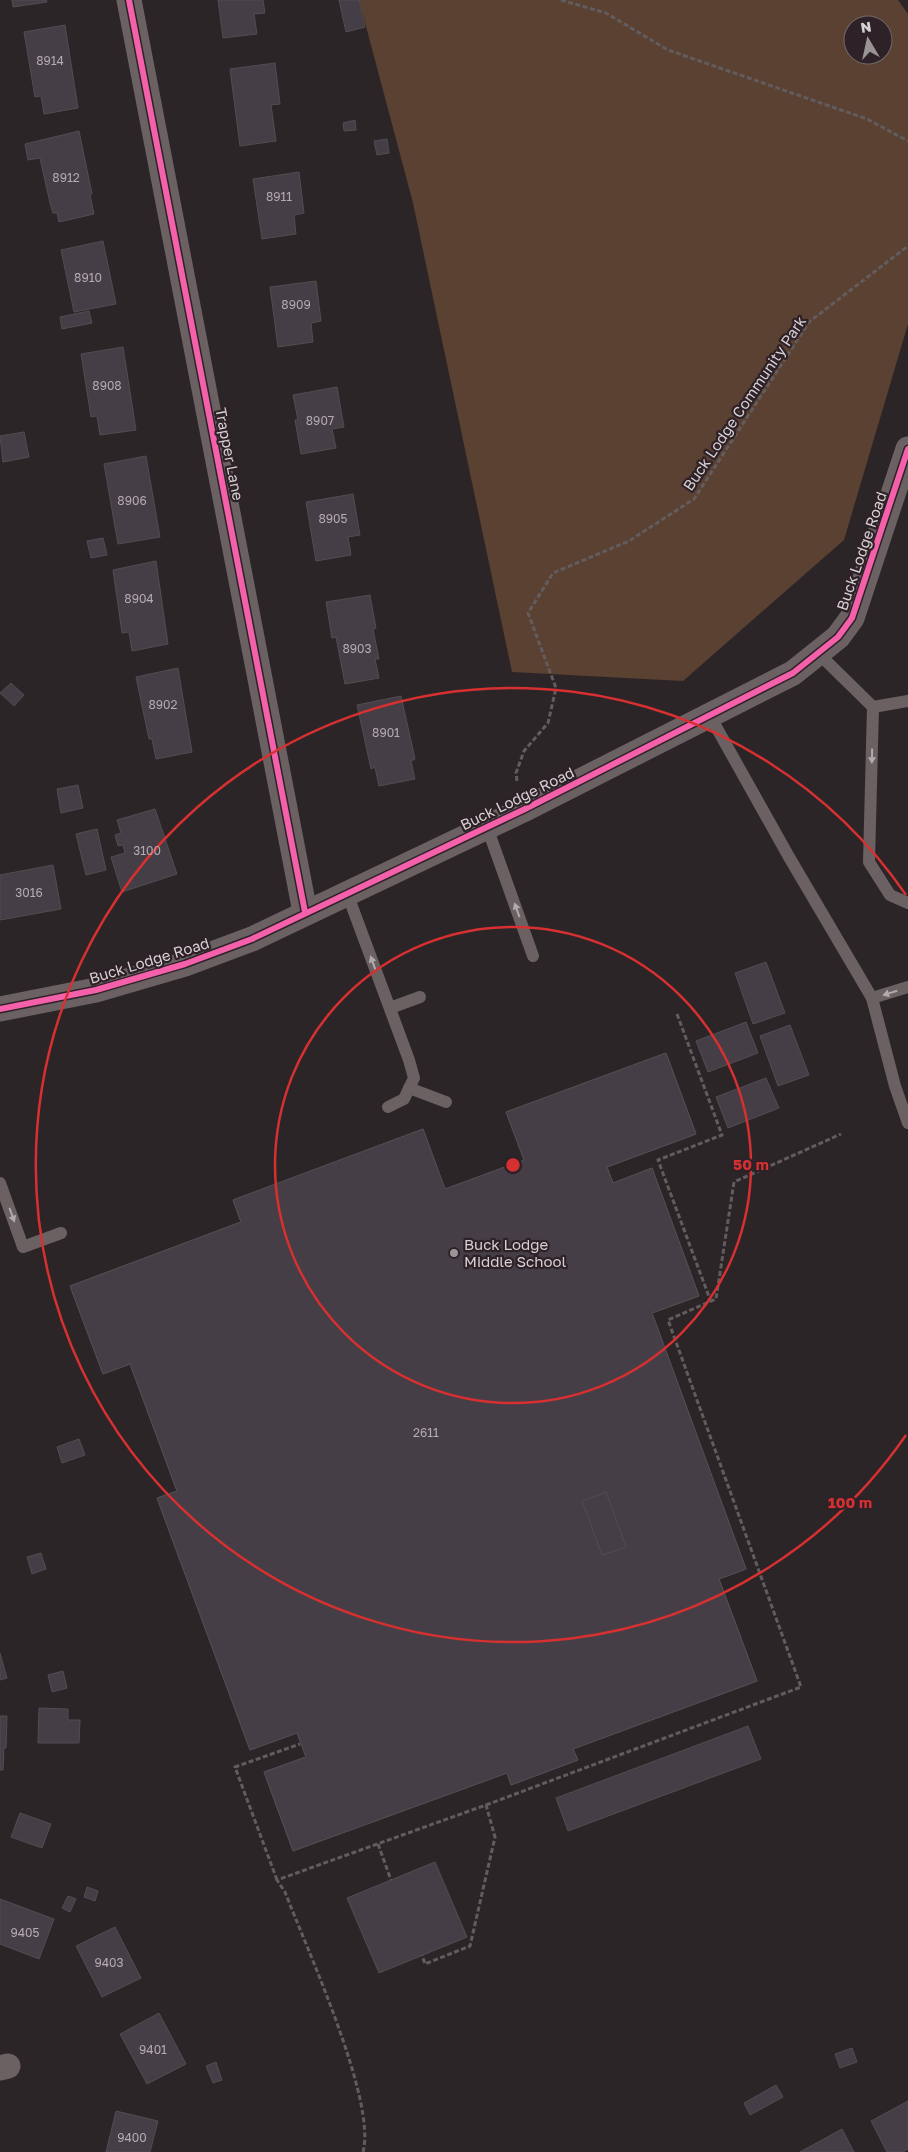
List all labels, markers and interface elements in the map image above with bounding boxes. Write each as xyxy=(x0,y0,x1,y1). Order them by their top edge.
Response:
north arrow xyxy=(843,15,893,65)
text: N xyxy=(859,17,872,36)
house number: 8914 xyxy=(36,53,64,68)
house number: 8912 xyxy=(52,170,80,185)
house number: 8911 xyxy=(266,189,292,204)
house number: 8910 xyxy=(74,270,102,285)
house number: 8909 xyxy=(281,297,311,312)
street label: Buck Lodge Community Park xyxy=(679,312,810,494)
house number: 8908 xyxy=(92,378,122,393)
street label: Trapper Lane xyxy=(212,406,248,502)
house number: 8907 xyxy=(306,413,334,428)
street label: Buck Lodge Road xyxy=(832,489,890,613)
house number: 8906 xyxy=(117,493,147,508)
house number: 8905 xyxy=(319,511,348,526)
house number: 8904 xyxy=(124,591,154,606)
house number: 8903 xyxy=(342,641,372,656)
house number: 8902 xyxy=(149,697,178,712)
house number: 8901 xyxy=(372,725,400,740)
one-way arrow xyxy=(868,748,876,764)
street label: Buck Lodge Road xyxy=(457,763,577,833)
house number: 3100 xyxy=(133,843,161,858)
house number: 3016 xyxy=(15,885,43,900)
one-way arrow xyxy=(513,902,521,917)
street label: Buck Lodge Road xyxy=(87,933,211,987)
one-way arrow xyxy=(369,955,376,970)
one-way arrow xyxy=(882,989,897,997)
text: 50 m xyxy=(733,1155,769,1173)
centre of rings xyxy=(504,1156,522,1174)
one-way arrow xyxy=(9,1207,16,1222)
place label: Buck Lodge Middle School xyxy=(464,1235,566,1270)
marker: Buck Lodge Middle School xyxy=(448,1247,460,1259)
house number: 2611 xyxy=(413,1425,439,1440)
text: 100 m xyxy=(828,1493,872,1511)
house number: 9405 xyxy=(11,1925,40,1940)
house number: 9403 xyxy=(94,1955,124,1970)
house number: 9401 xyxy=(139,2042,167,2057)
house number: 9400 xyxy=(117,2130,147,2145)

